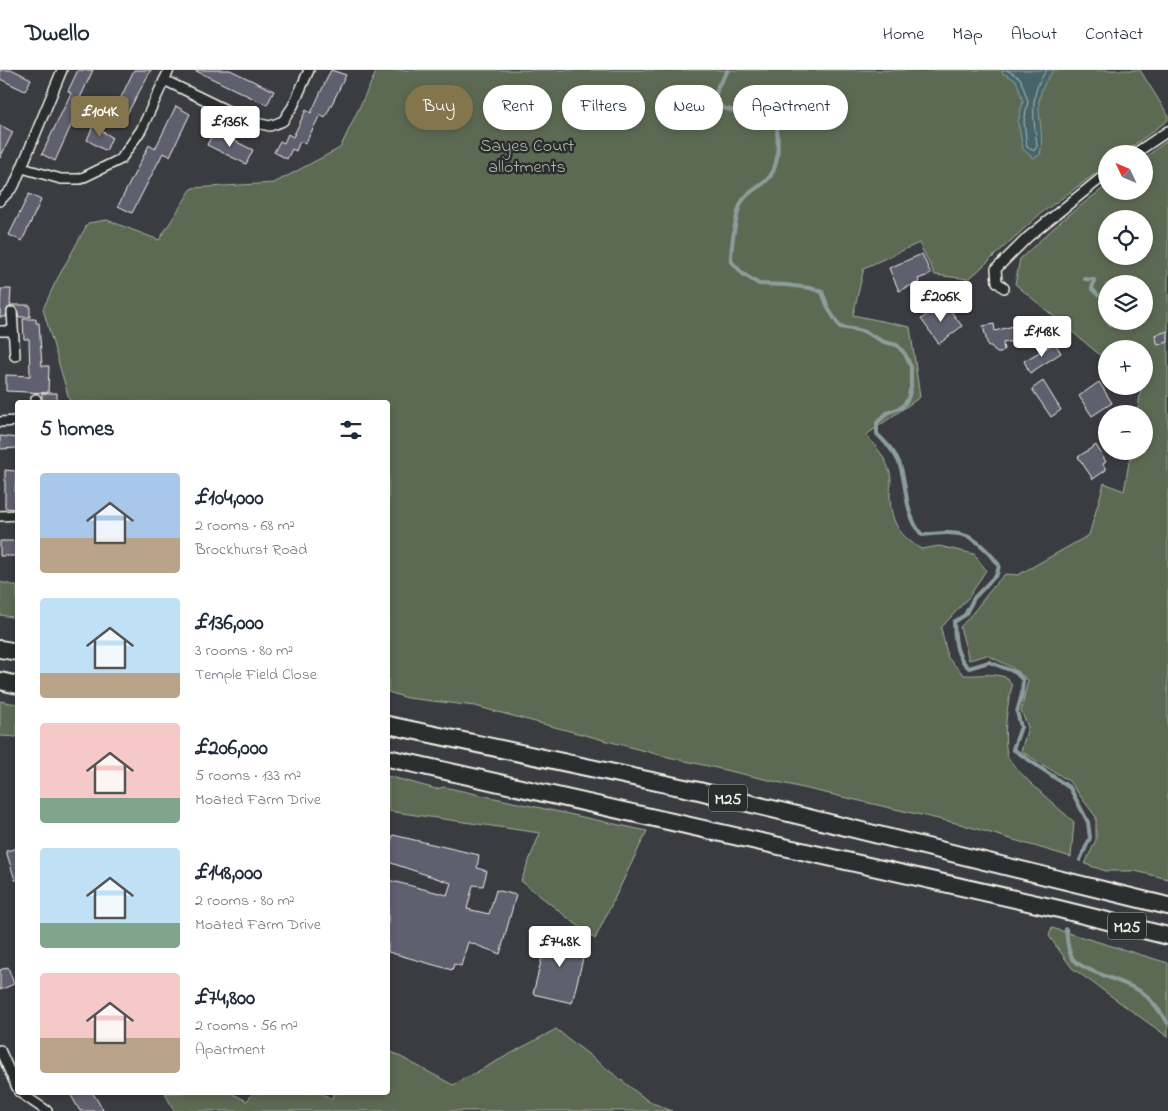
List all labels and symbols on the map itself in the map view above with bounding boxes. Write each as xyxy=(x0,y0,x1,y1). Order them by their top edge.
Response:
pin: £104K xyxy=(65,96,135,138)
pin: £136K xyxy=(195,106,265,148)
park label: Sayes Court allotments xyxy=(480,134,574,181)
north arrow xyxy=(1098,145,1152,200)
pin: £206K xyxy=(906,280,976,323)
pin: £148K xyxy=(1007,316,1077,358)
road number: M25 xyxy=(709,784,747,811)
road number: M25 xyxy=(1108,912,1146,939)
pin: £74.8K xyxy=(519,926,601,968)

